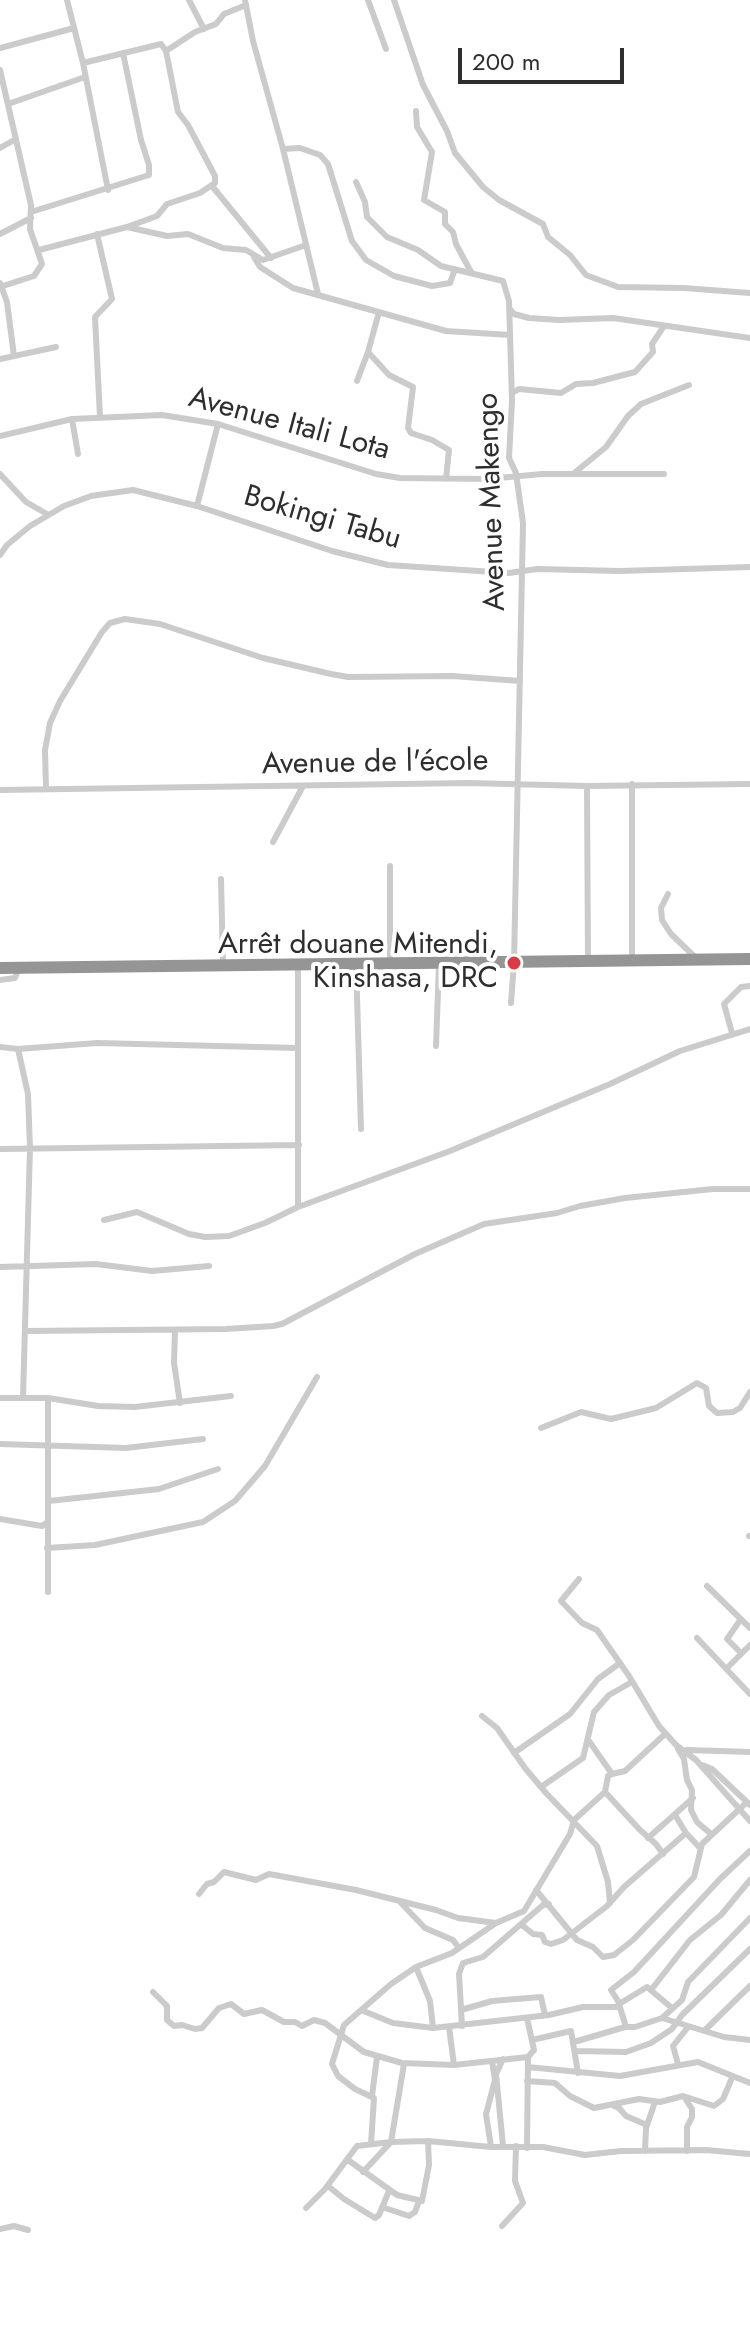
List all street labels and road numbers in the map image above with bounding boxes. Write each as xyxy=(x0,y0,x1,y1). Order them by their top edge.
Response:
street label: Avenue Itali Lota xyxy=(185,381,393,469)
street label: Avenue Makengo xyxy=(471,392,515,612)
street label: Bokingi Tabu xyxy=(239,479,405,559)
street label: Avenue de l'école xyxy=(261,744,489,784)

